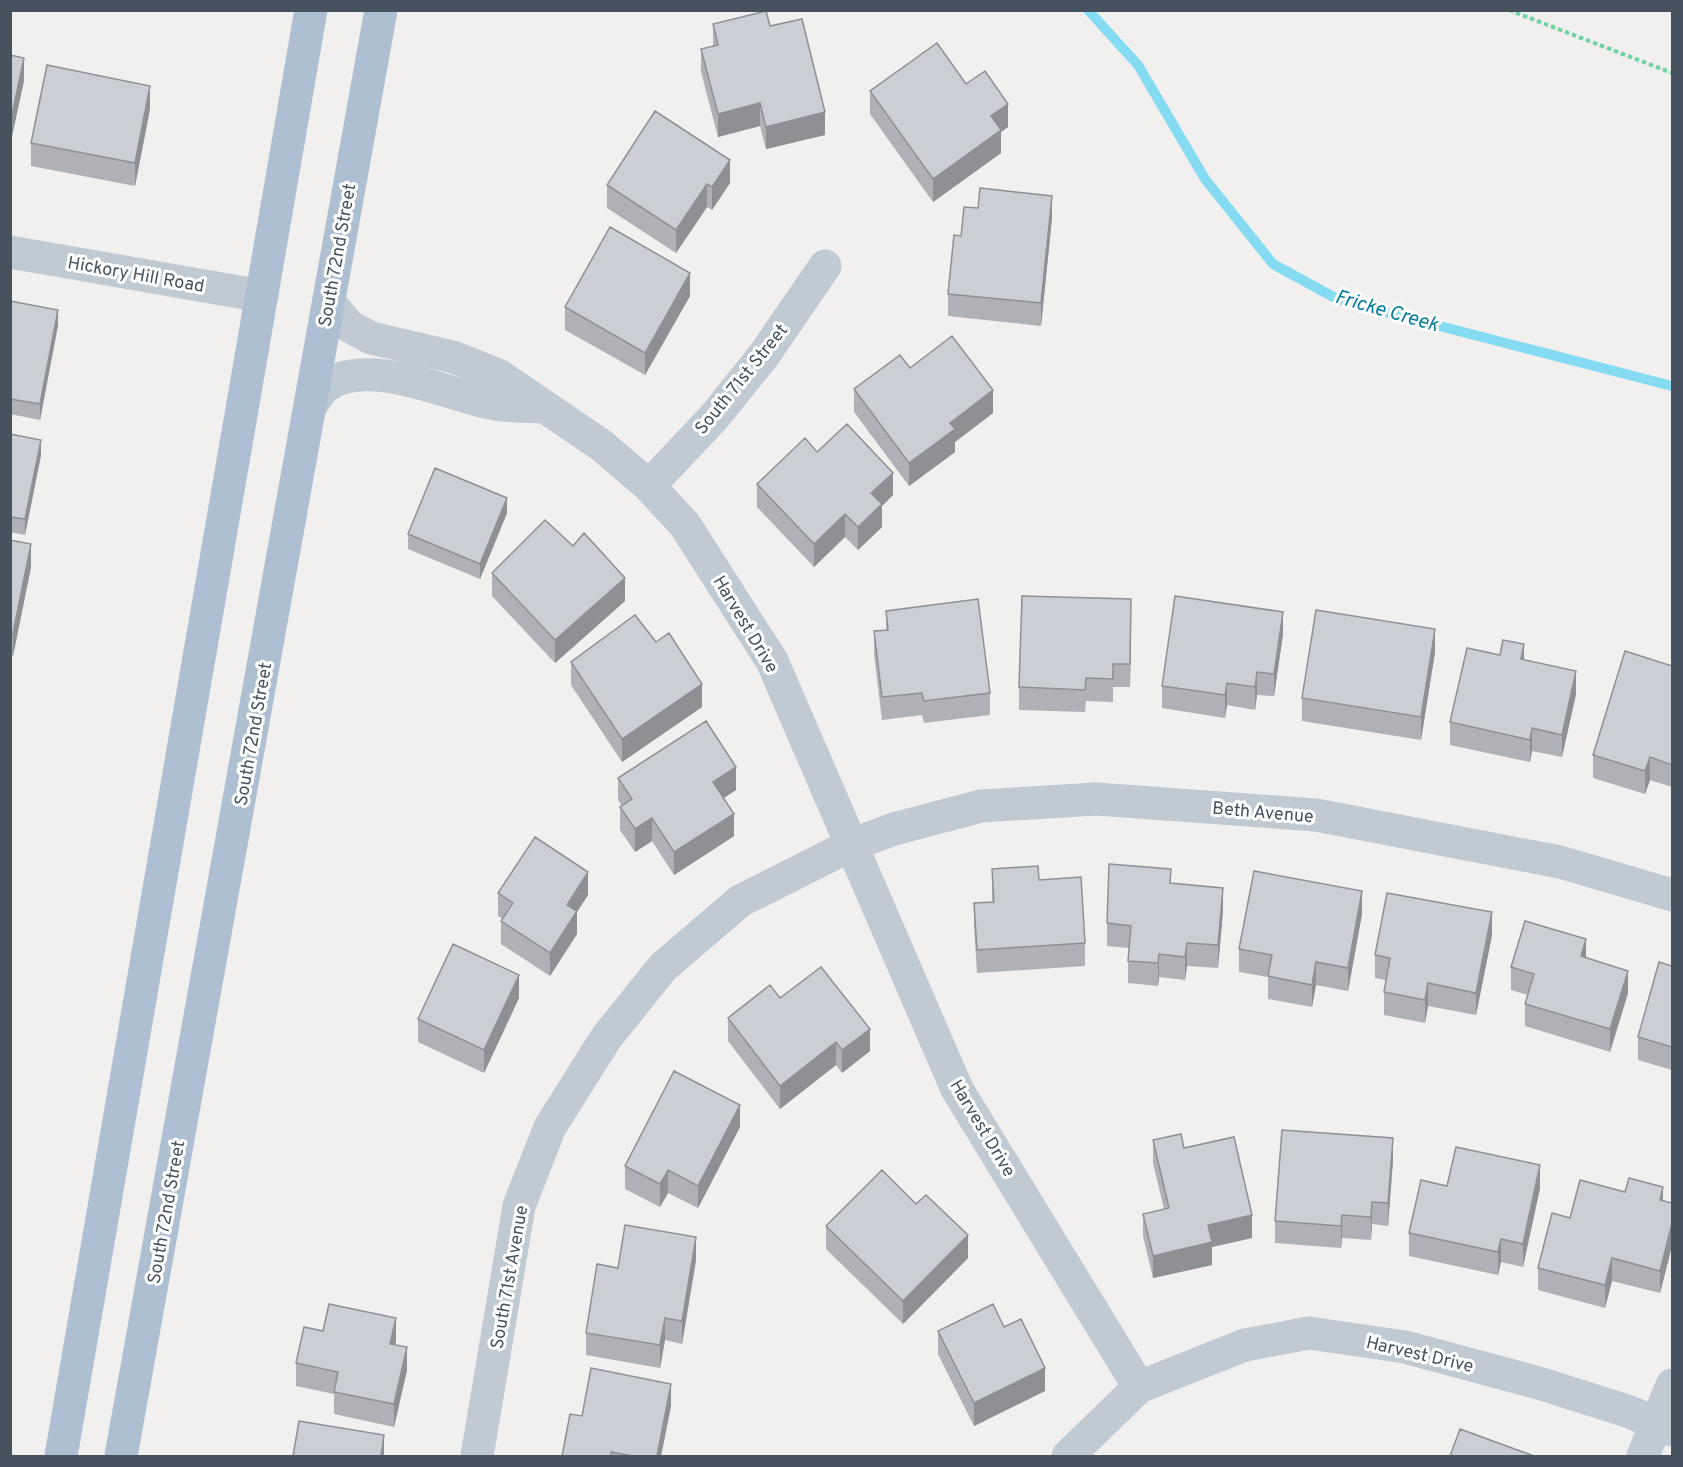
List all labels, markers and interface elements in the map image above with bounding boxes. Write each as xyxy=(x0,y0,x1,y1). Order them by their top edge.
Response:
street label: South 72nd Street xyxy=(315,182,362,329)
street label: Hickory Hill Road xyxy=(66,252,206,299)
water label: Fricke Creek xyxy=(1332,285,1442,339)
street label: South 71st Street xyxy=(691,320,794,440)
street label: Harvest Drive xyxy=(707,572,783,678)
street label: South 72nd Street xyxy=(231,661,278,808)
street label: Beth Avenue xyxy=(1211,798,1315,829)
street label: Harvest Drive xyxy=(944,1076,1020,1182)
street label: South 72nd Street xyxy=(144,1139,191,1286)
street label: South 71st Avenue xyxy=(487,1204,534,1351)
street label: Harvest Drive xyxy=(1364,1332,1476,1379)

